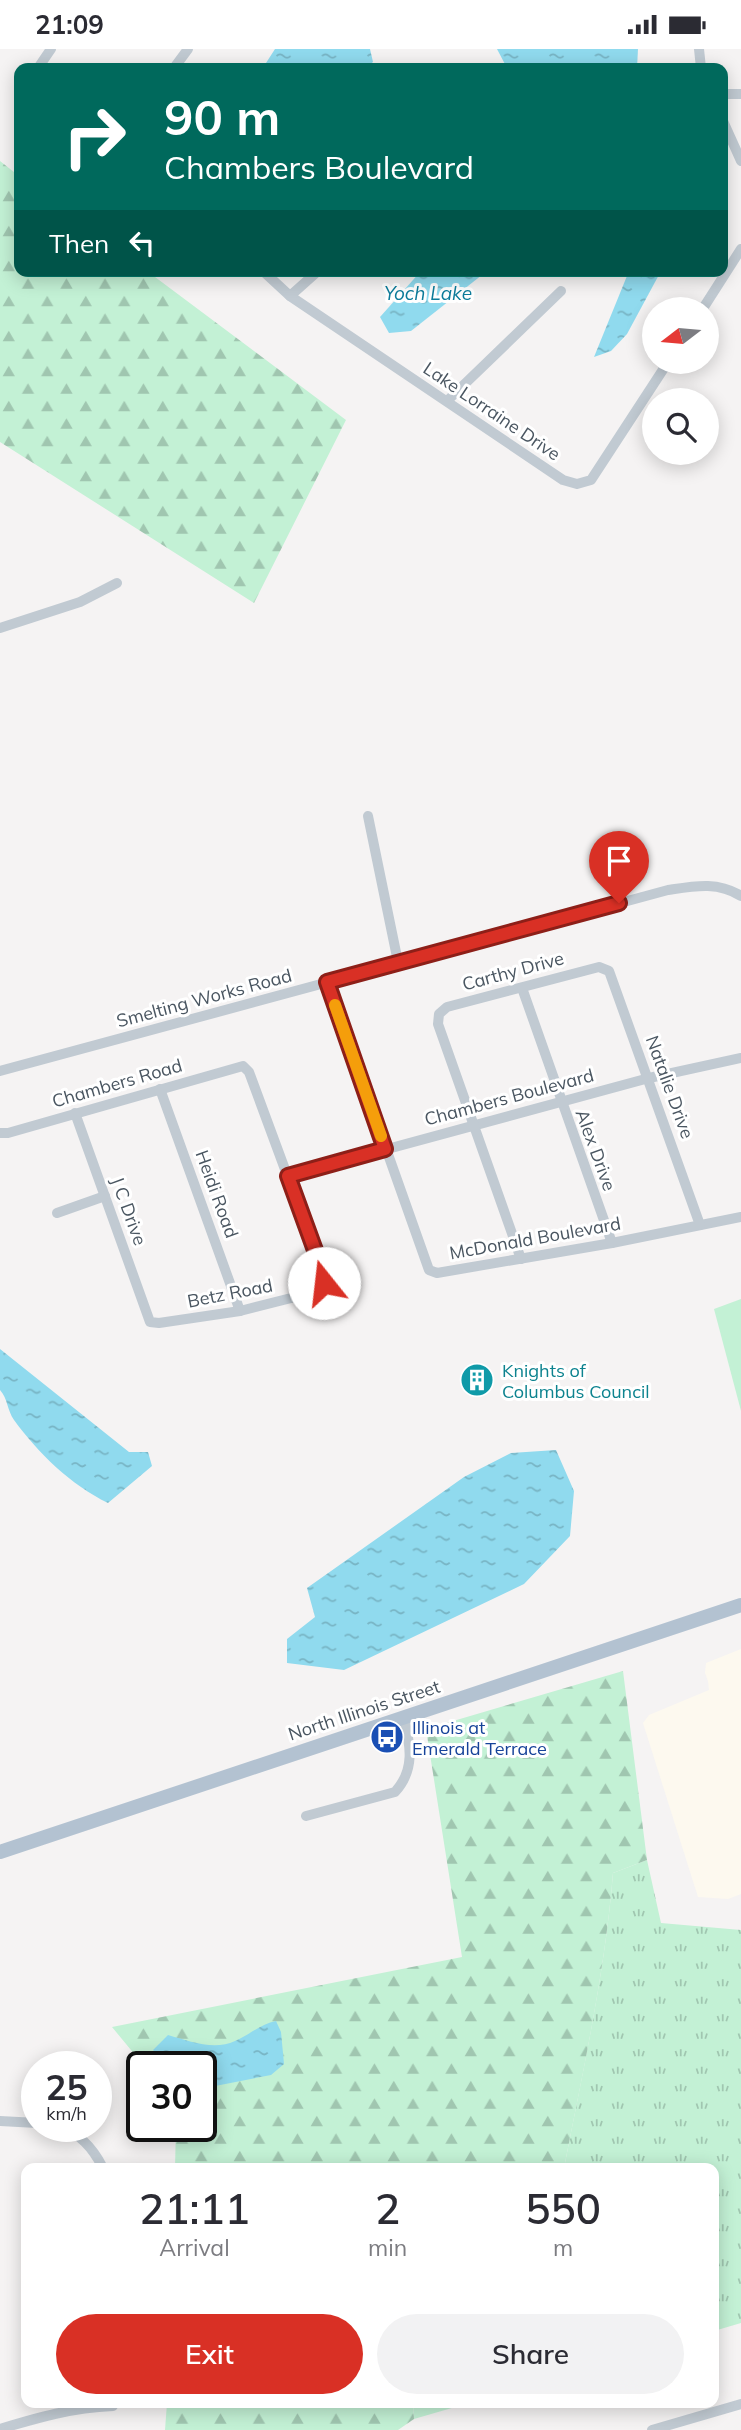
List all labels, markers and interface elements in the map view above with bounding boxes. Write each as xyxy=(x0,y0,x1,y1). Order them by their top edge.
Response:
text: 21:09 xyxy=(35,8,104,41)
text: 90 m xyxy=(164,86,280,147)
icon: right xyxy=(49,91,140,182)
text: Chambers Boulevard xyxy=(164,147,474,187)
icon: left xyxy=(123,224,161,262)
text: Then xyxy=(49,227,109,260)
water label: Yoch Lake xyxy=(384,281,472,305)
north arrow xyxy=(642,297,719,375)
map controls xyxy=(642,297,719,465)
street label: Lake Lorraine Drive xyxy=(419,357,565,465)
button: search xyxy=(642,388,719,465)
pin xyxy=(589,831,649,903)
icon: arrive xyxy=(600,842,638,880)
street label: Carthy Drive xyxy=(460,946,566,996)
street label: Smelting Works Road xyxy=(114,964,294,1032)
street label: Natalie Drive xyxy=(641,1032,699,1142)
street label: Chambers Road xyxy=(49,1053,185,1113)
street label: Chambers Boulevard xyxy=(422,1063,596,1131)
street label: Alex Drive xyxy=(571,1106,621,1194)
street label: Heidi Road xyxy=(190,1147,244,1241)
street label: J C Drive xyxy=(106,1174,152,1248)
street label: McDonald Boulevard xyxy=(448,1212,622,1264)
position arrow xyxy=(287,1246,361,1320)
street label: Betz Road xyxy=(185,1273,275,1313)
place label: Knights of Columbus Council xyxy=(502,1359,650,1403)
building icon: Knights of Columbus Council xyxy=(458,1361,496,1399)
street label: North Illinois Street xyxy=(285,1675,443,1745)
place label: Illinois at Emerald Terrace xyxy=(412,1716,547,1760)
bus stop icon: Illinois at Emerald Terrace xyxy=(368,1718,406,1756)
speed limit sign: 30 xyxy=(126,2051,217,2142)
text: 25 xyxy=(45,2065,88,2109)
text: km/h xyxy=(46,2102,87,2125)
text: 21:11 xyxy=(139,2182,250,2235)
text: 2 xyxy=(375,2182,400,2235)
text: 550 xyxy=(525,2182,601,2235)
text: Arrival xyxy=(159,2233,230,2262)
text: min xyxy=(368,2233,407,2262)
text: m xyxy=(553,2233,573,2262)
button: Exit xyxy=(56,2314,363,2394)
button: Share xyxy=(377,2314,684,2394)

